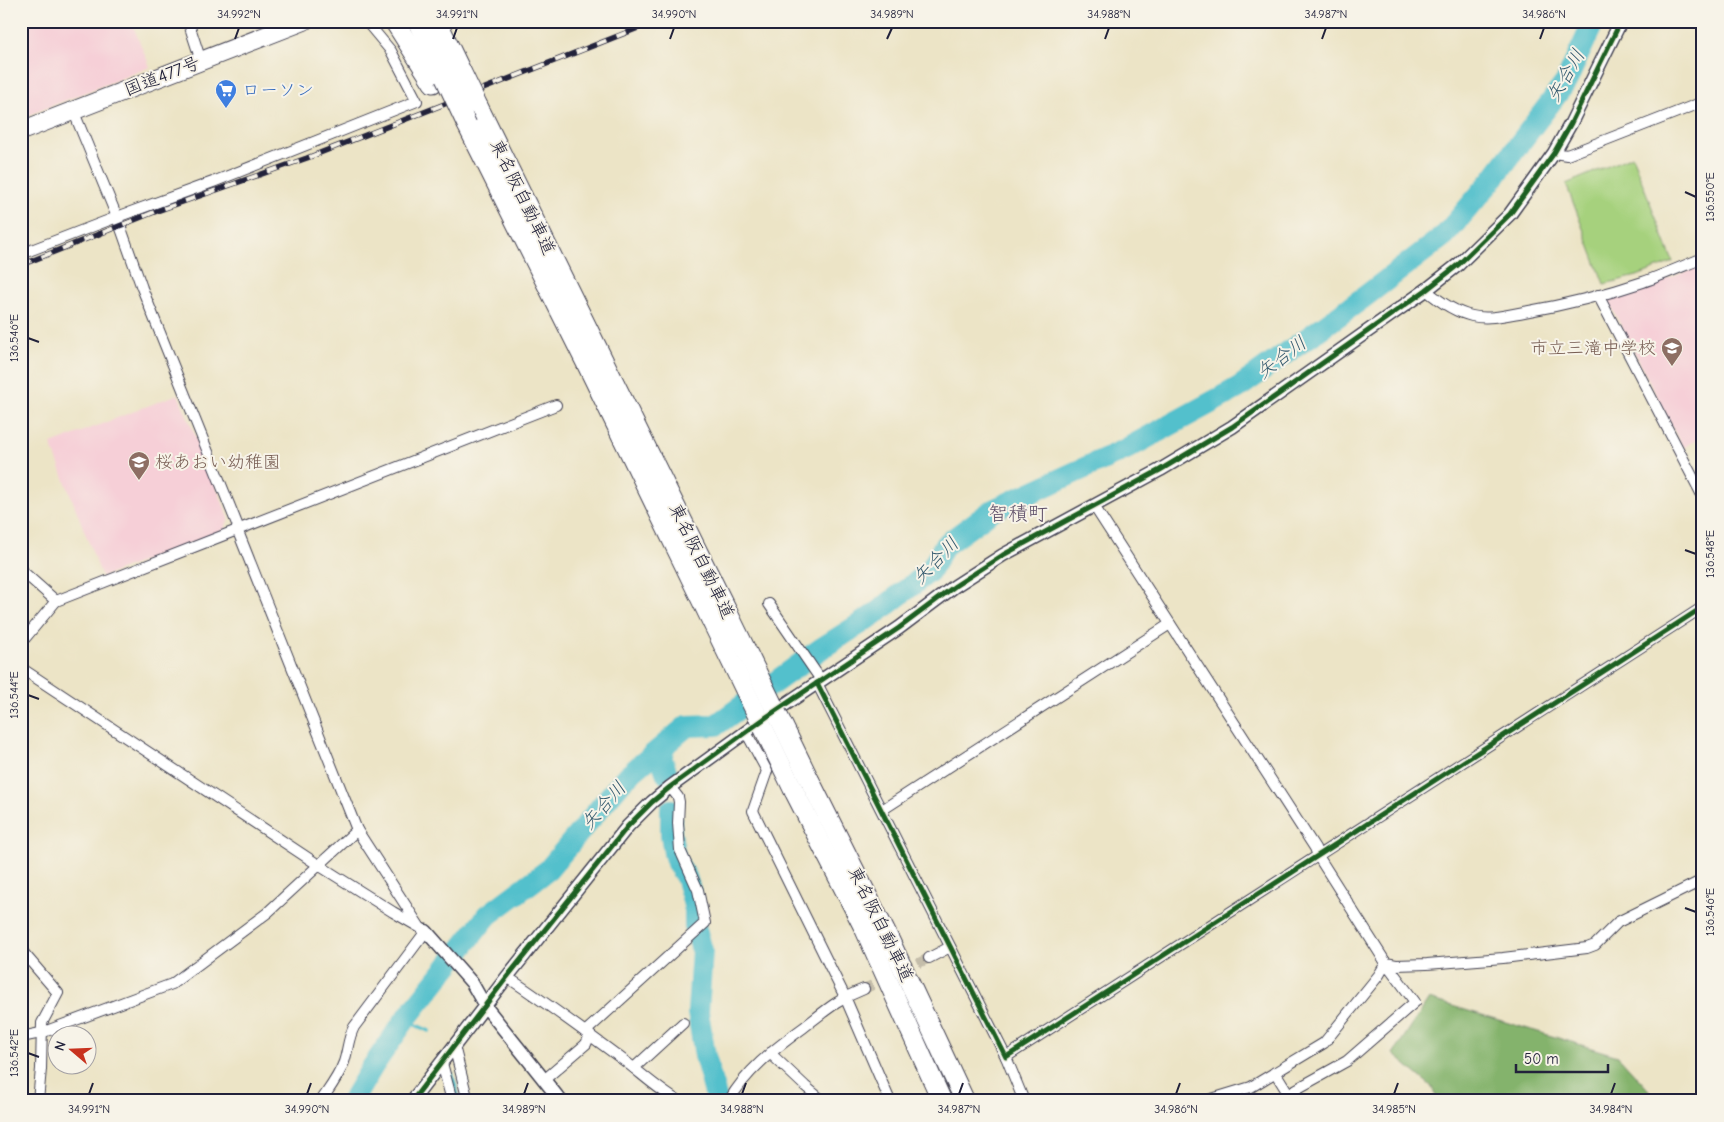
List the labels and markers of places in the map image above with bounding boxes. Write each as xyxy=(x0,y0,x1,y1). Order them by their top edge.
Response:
supermarket icon: ローソン xyxy=(214,78,238,109)
place label: ローソン xyxy=(242,80,314,101)
school or university icon: 市立三滝中学校 xyxy=(1660,336,1684,367)
place label: 市立三滝中学校 xyxy=(1530,338,1656,359)
school or university icon: 桜あおい幼稚園 xyxy=(127,450,151,481)
place label: 桜あおい幼稚園 xyxy=(155,452,281,473)

